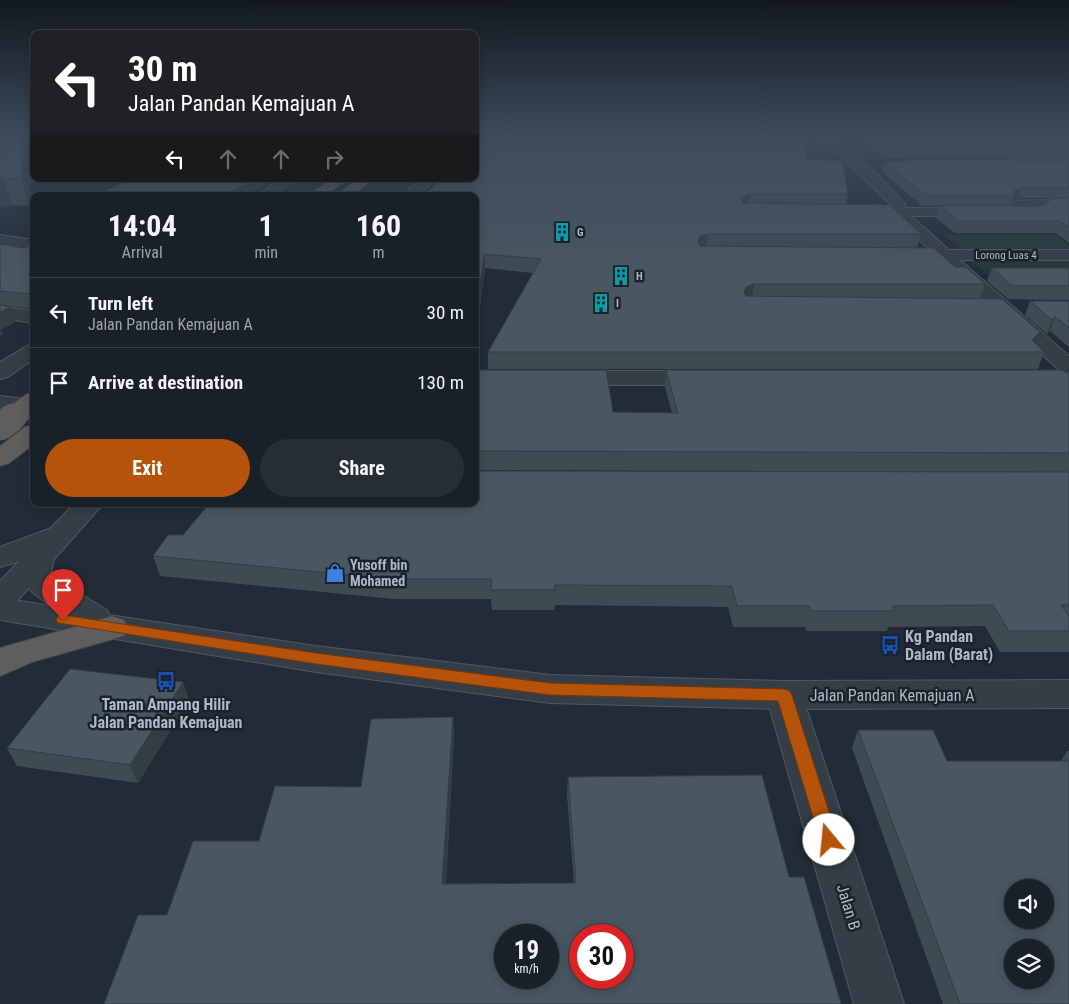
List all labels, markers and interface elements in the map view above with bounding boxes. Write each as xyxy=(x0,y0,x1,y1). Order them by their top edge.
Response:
text: 30 m xyxy=(128,49,197,90)
icon: left xyxy=(45,50,110,115)
text: Jalan Pandan Kemajuan A xyxy=(128,91,355,116)
icon: left xyxy=(161,145,189,173)
icon: ahead xyxy=(214,145,242,173)
icon: ahead xyxy=(267,145,295,173)
icon: right xyxy=(320,145,348,173)
text: 14:04 xyxy=(108,208,177,243)
text: 1 xyxy=(259,208,274,243)
text: 160 xyxy=(356,208,401,243)
building icon: G xyxy=(551,221,573,243)
place label: G xyxy=(577,226,583,239)
text: Arrival xyxy=(122,243,163,262)
text: min xyxy=(254,243,278,262)
text: m xyxy=(372,243,384,262)
street label: Lorong Luas 4 xyxy=(975,249,1037,262)
building icon: H xyxy=(610,265,632,287)
place label: H xyxy=(636,270,643,283)
text: Turn left xyxy=(88,292,153,315)
building icon: I xyxy=(590,292,612,314)
place label: I xyxy=(616,297,619,310)
icon: left xyxy=(45,299,73,327)
text: 30 m xyxy=(427,301,464,324)
text: Jalan Pandan Kemajuan A xyxy=(88,315,253,334)
icon: arrive xyxy=(45,369,73,397)
text: Arrive at destination xyxy=(88,371,243,394)
text: 130 m xyxy=(417,371,464,394)
button: Exit xyxy=(45,439,250,497)
button: Share xyxy=(260,439,464,497)
place label: Yusoff bin Mohamed xyxy=(350,557,407,589)
shop icon: Yusoff bin Mohamed xyxy=(324,562,346,584)
pin xyxy=(42,569,84,620)
icon: arrive xyxy=(49,576,77,604)
place label: Kg Pandan Dalam (Barat) xyxy=(905,627,993,664)
bus stop icon: Kg Pandan Dalam (Barat) xyxy=(879,634,901,656)
bus stop icon: Taman Ampang Hilir Jalan Pandan Kemajuan xyxy=(155,670,177,692)
street label: Jalan Pandan Kemajuan A xyxy=(810,686,974,705)
place label: Taman Ampang Hilir Jalan Pandan Kemajuan xyxy=(90,695,243,732)
position arrow xyxy=(802,813,854,865)
map controls xyxy=(1004,879,1054,989)
button: sound xyxy=(1004,879,1054,929)
street label: Jalan B xyxy=(833,882,864,932)
speed limit sign: 30 xyxy=(569,924,634,989)
text: 19 xyxy=(514,936,539,965)
button: layers xyxy=(1004,939,1054,989)
text: km/h xyxy=(514,962,539,976)

